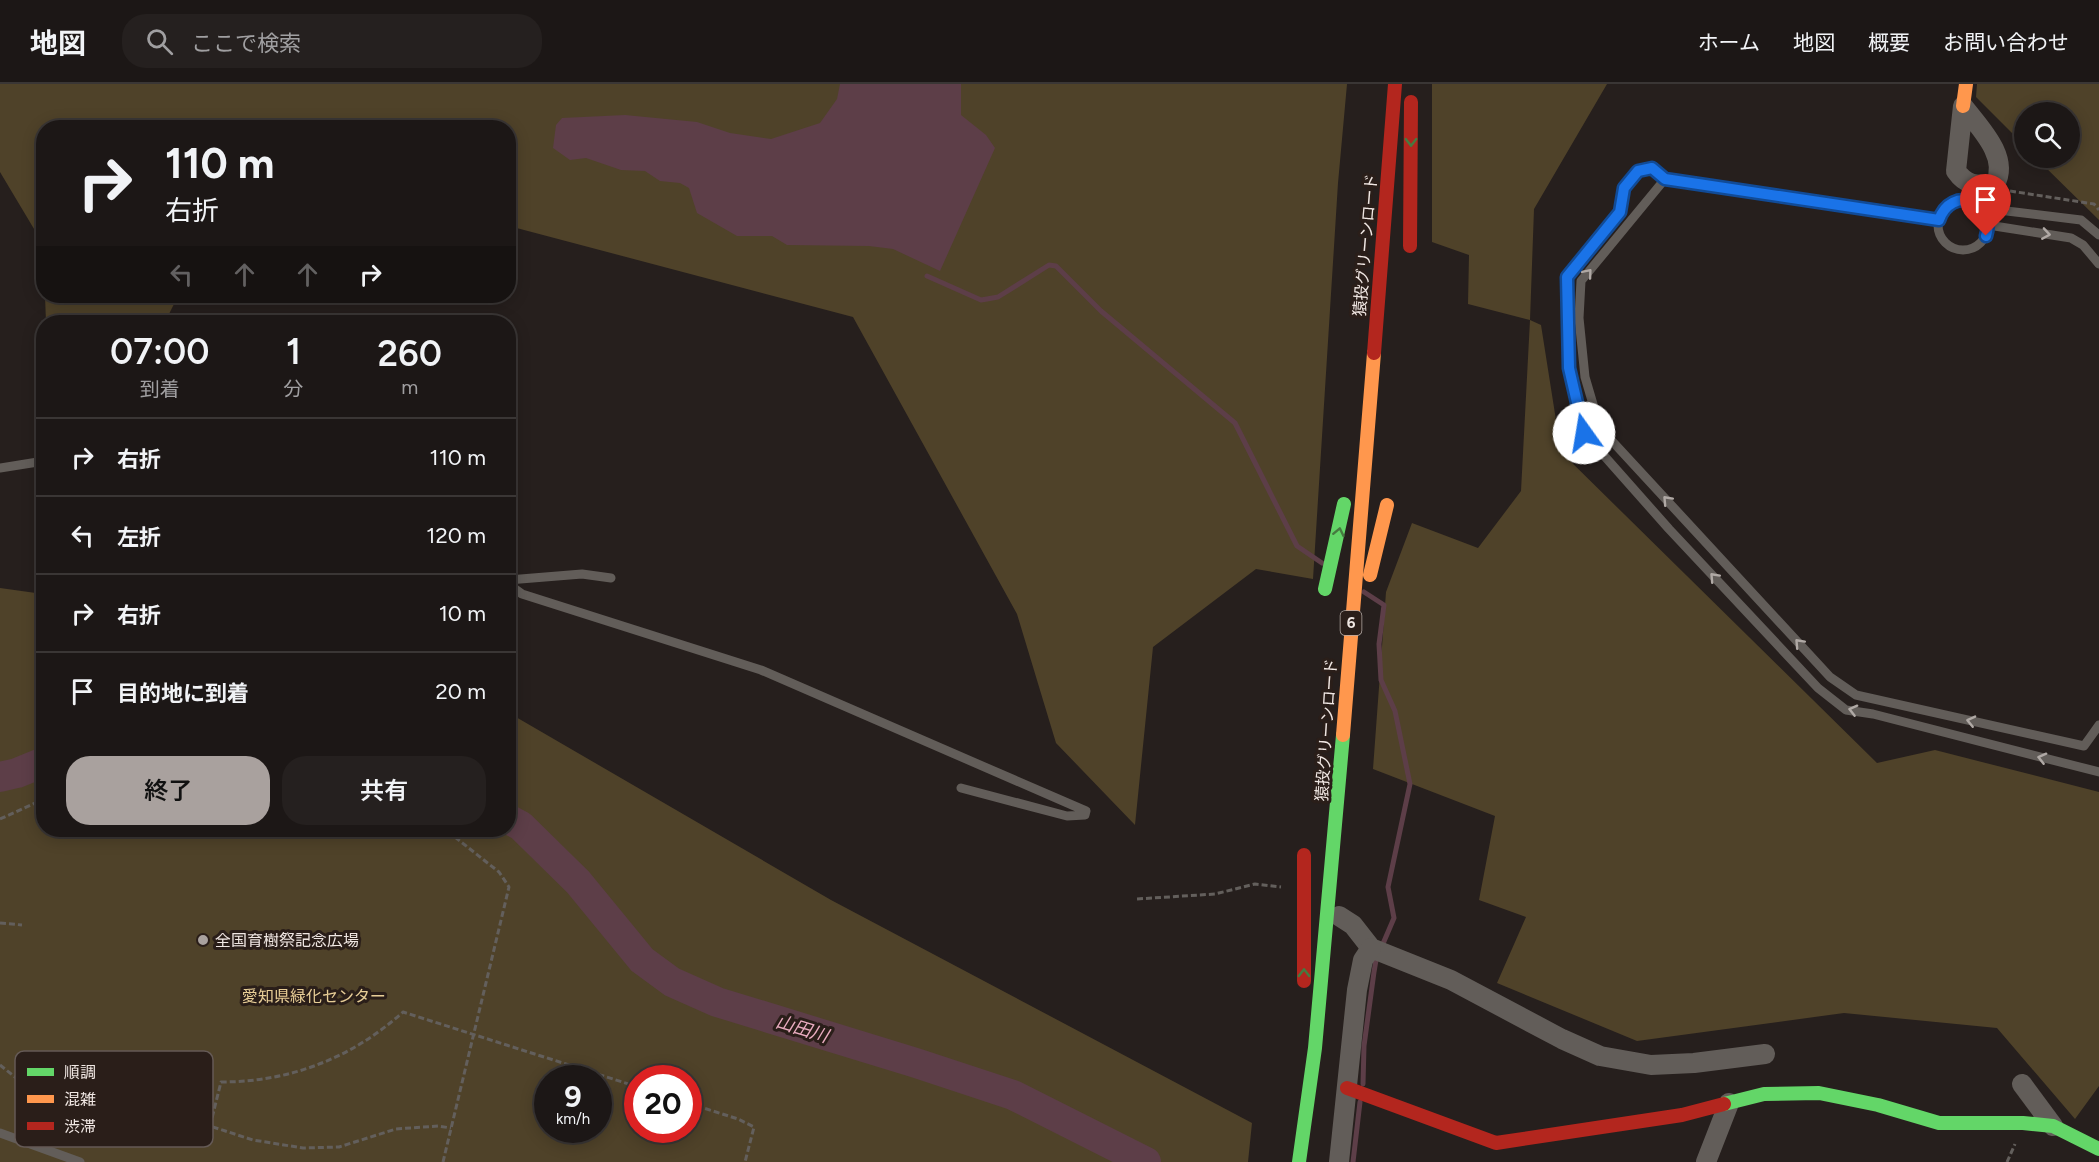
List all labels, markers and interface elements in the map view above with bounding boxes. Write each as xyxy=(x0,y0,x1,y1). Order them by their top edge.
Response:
search box xyxy=(122,14,542,68)
icon: search xyxy=(143,25,176,58)
text: 地図 xyxy=(30,26,86,60)
text: ここで検索 xyxy=(191,30,301,57)
text: ホーム xyxy=(1698,30,1760,55)
text: 地図 xyxy=(1793,30,1835,55)
text: 概要 xyxy=(1868,30,1910,55)
text: お問い合わせ xyxy=(1943,30,2069,55)
map controls xyxy=(2014,102,2080,168)
button: search xyxy=(2014,102,2080,168)
text: 110 m xyxy=(165,138,274,189)
one-way arrow xyxy=(1405,138,1417,147)
icon: right xyxy=(66,144,144,222)
street label: 猿投グリーンロード xyxy=(1350,173,1381,317)
pin xyxy=(1960,174,2011,236)
icon: arrive xyxy=(1969,183,2002,216)
text: 右折 xyxy=(165,194,219,227)
one-way arrow xyxy=(2041,227,2051,240)
icon: left xyxy=(165,258,198,291)
icon: ahead xyxy=(228,258,261,291)
icon: ahead xyxy=(291,258,324,291)
icon: right xyxy=(354,258,387,291)
one-way arrow xyxy=(1580,269,1591,280)
text: 07:00 xyxy=(110,330,210,373)
text: 1 xyxy=(286,330,301,373)
text: 260 xyxy=(378,332,442,375)
text: m xyxy=(401,375,418,399)
text: 到着 xyxy=(140,377,180,401)
text: 分 xyxy=(284,377,304,401)
position arrow xyxy=(1552,401,1616,465)
icon: right xyxy=(66,441,99,474)
text: 110 m xyxy=(430,444,486,471)
text: 右折 xyxy=(117,446,161,473)
one-way arrow xyxy=(1663,496,1674,507)
icon: left xyxy=(66,519,99,552)
text: 120 m xyxy=(426,522,486,549)
text: 左折 xyxy=(117,524,161,551)
one-way arrow xyxy=(1332,527,1345,537)
one-way arrow xyxy=(1710,573,1721,583)
icon: right xyxy=(66,597,99,630)
text: 10 m xyxy=(439,600,486,627)
text: 右折 xyxy=(117,602,161,629)
road number: 6 xyxy=(1340,611,1362,635)
one-way arrow xyxy=(1795,640,1806,651)
street label: 猿投グリーンロード xyxy=(1312,658,1341,802)
icon: arrive xyxy=(66,675,99,708)
text: 20 m xyxy=(435,678,486,705)
text: 目的地に到着 xyxy=(117,680,249,707)
one-way arrow xyxy=(1848,704,1858,717)
one-way arrow xyxy=(1966,715,1976,728)
one-way arrow xyxy=(2038,752,2048,765)
button: 終了 xyxy=(66,756,270,825)
button: 共有 xyxy=(282,756,486,825)
place label: 全国育樹祭記念広場 xyxy=(215,931,359,950)
marker: 全国育樹祭記念広場 xyxy=(196,933,210,947)
one-way arrow xyxy=(1298,969,1310,978)
park label: 愛知県緑化センター xyxy=(242,987,386,1006)
water label: 山田川 xyxy=(773,1011,833,1048)
legend xyxy=(15,1051,213,1147)
text: 順調 xyxy=(64,1063,96,1082)
speed limit sign: 20 xyxy=(624,1065,702,1143)
text: 9 xyxy=(564,1078,582,1115)
text: 混雑 xyxy=(64,1090,96,1109)
text: km/h xyxy=(556,1110,590,1128)
text: 渋滞 xyxy=(64,1117,96,1136)

